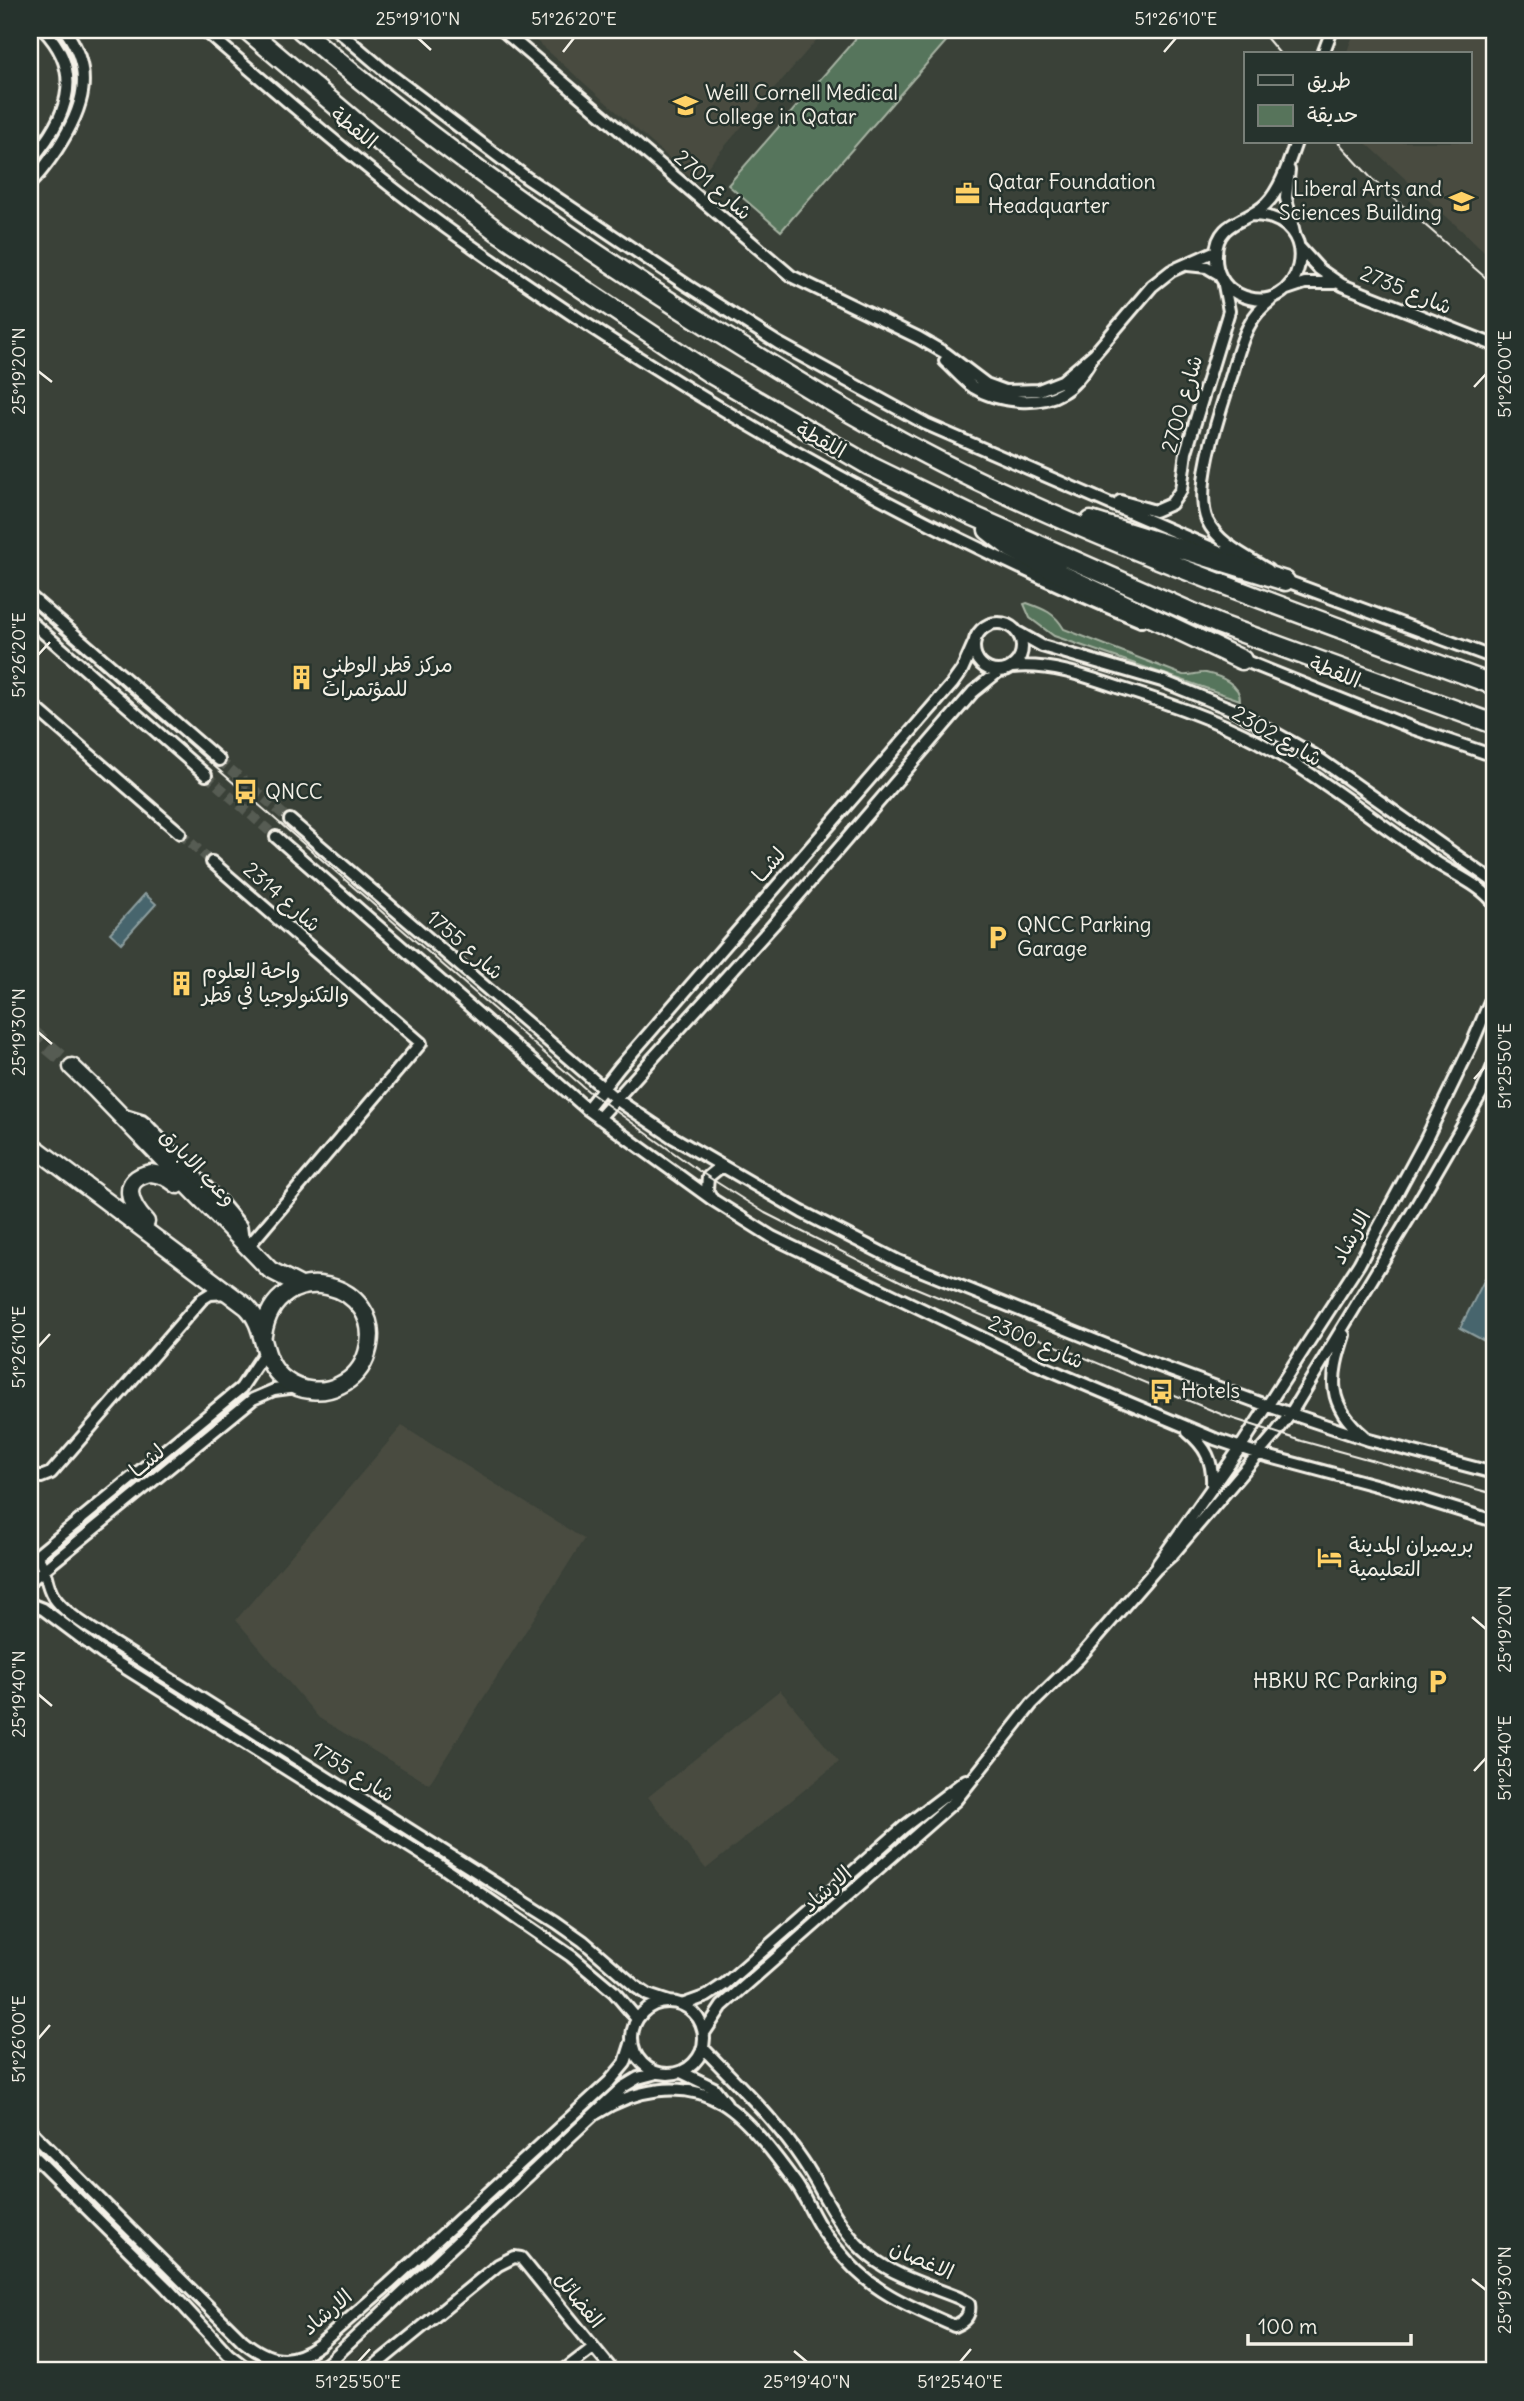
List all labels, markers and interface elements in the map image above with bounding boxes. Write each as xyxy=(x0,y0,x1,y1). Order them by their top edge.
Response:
text: 25°19'10"N xyxy=(376,7,460,30)
text: 51°26'20"E xyxy=(531,7,617,30)
text: 51°26'10"E xyxy=(1135,7,1217,30)
legend xyxy=(1244,52,1472,144)
text: طريق xyxy=(1307,67,1351,94)
place label: Weill Cornell Medical College in Qatar xyxy=(705,79,898,130)
school or university icon: Weill Cornell Medical College in Qatar xyxy=(671,91,699,119)
street label: اللقطة xyxy=(325,101,383,155)
text: حديقة xyxy=(1307,101,1358,128)
street label: شارع 2701 xyxy=(668,143,758,227)
place label: Qatar Foundation Headquarter xyxy=(988,168,1156,219)
place label: Liberal Arts and Sciences Building xyxy=(1279,175,1442,226)
office icon: Qatar Foundation Headquarter xyxy=(954,180,982,208)
school or university icon: Liberal Arts and Sciences Building xyxy=(1448,187,1476,215)
street label: شارع 2735 xyxy=(1356,259,1456,322)
text: 25°19'20"N xyxy=(7,327,30,415)
text: 51°26'00"E xyxy=(1493,330,1516,418)
street label: شارع 2700 xyxy=(1155,352,1210,456)
street label: اللقطة xyxy=(792,415,851,464)
text: 51°26'20"E xyxy=(7,612,30,698)
street label: اللقطة xyxy=(1306,649,1365,694)
place label: مركز قطر الوطني للمؤتمرات xyxy=(322,651,453,702)
building icon: مركز قطر الوطني للمؤتمرات xyxy=(288,663,316,691)
street label: شارع 2302 xyxy=(1227,699,1327,774)
bus stop icon: QNCC xyxy=(231,778,259,806)
place label: QNCC xyxy=(265,778,323,805)
street label: لشــا xyxy=(746,841,791,888)
street label: شارع 2314 xyxy=(237,856,327,939)
street label: شارع 1755 xyxy=(420,904,509,987)
place label: QNCC Parking Garage xyxy=(1017,911,1152,962)
parking icon: QNCC Parking Garage xyxy=(983,923,1011,951)
place label: واحة العلوم والتكنولوجيا في قطر xyxy=(200,957,349,1010)
building icon: واحة العلوم والتكنولوجيا في قطر xyxy=(168,969,196,997)
text: 25°19'30"N xyxy=(7,988,30,1076)
text: 51°25'50"E xyxy=(1493,1023,1516,1109)
street label: وعب الابارق xyxy=(154,1122,242,1212)
street label: الارشاد xyxy=(1325,1205,1376,1269)
text: 51°26'10"E xyxy=(7,1306,30,1388)
street label: شارع 2300 xyxy=(984,1309,1088,1376)
bus stop icon: Hotels xyxy=(1147,1377,1175,1405)
place label: Hotels xyxy=(1181,1377,1240,1404)
street label: لشــا xyxy=(123,1438,170,1483)
place label: بريميران المدينة التعليمية xyxy=(1349,1531,1474,1582)
hotel icon: بريميران المدينة التعليمية xyxy=(1315,1543,1343,1571)
text: 25°19'20"N xyxy=(1493,1585,1516,1673)
text: 25°19'40"N xyxy=(7,1650,30,1738)
place label: HBKU RC Parking xyxy=(1253,1667,1418,1694)
parking icon: HBKU RC Parking xyxy=(1424,1667,1452,1695)
text: 51°25'40"E xyxy=(1493,1715,1516,1801)
street label: شارع 1755 xyxy=(306,1735,400,1809)
street label: الارشاد xyxy=(796,1859,857,1918)
text: 51°26'00"E xyxy=(7,1995,30,2083)
street label: الاغصان xyxy=(886,2234,958,2285)
text: 25°19'30"N xyxy=(1493,2246,1516,2334)
street label: الفضائل xyxy=(548,2266,610,2334)
street label: الارشاد xyxy=(296,2283,358,2341)
scale bar xyxy=(1248,2303,1410,2347)
text: 100 m xyxy=(1258,2313,1317,2340)
text: 51°25'50"E xyxy=(315,2370,401,2393)
text: 25°19'40"N xyxy=(763,2370,851,2393)
text: 51°25'40"E xyxy=(917,2370,1003,2393)

